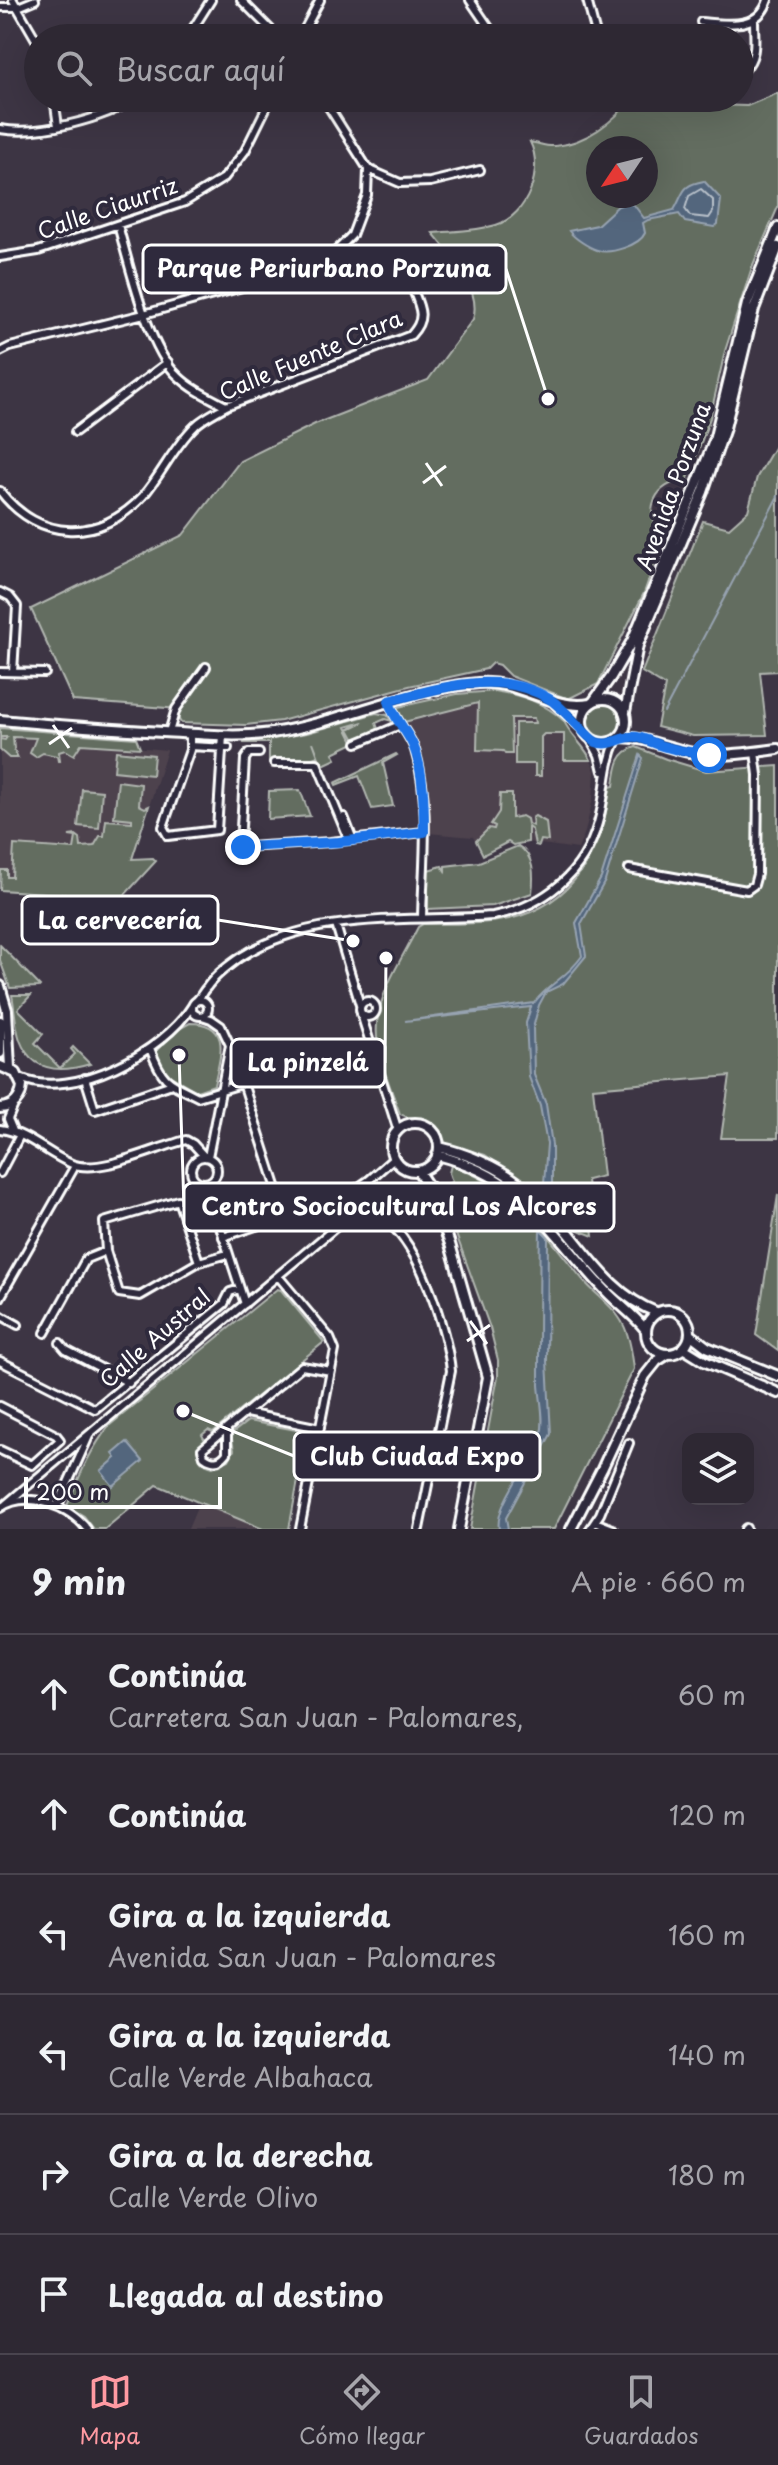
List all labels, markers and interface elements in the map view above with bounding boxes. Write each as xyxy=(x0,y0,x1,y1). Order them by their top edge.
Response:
search box xyxy=(24,24,754,112)
icon: search xyxy=(52,46,96,90)
text: Buscar aquí xyxy=(116,46,285,91)
north arrow xyxy=(586,136,658,208)
street label: Calle Ciaurriz xyxy=(33,168,181,246)
callout: Parque Periurbano Porzuna xyxy=(143,245,506,293)
text: Parque Periurbano Porzuna xyxy=(157,249,492,285)
street label: Calle Fuente Clara xyxy=(213,300,407,407)
street label: Avenida Porzuna xyxy=(626,397,718,575)
route start xyxy=(691,737,727,773)
route end xyxy=(225,829,261,865)
callout: La cervecería xyxy=(22,896,218,944)
text: La cervecería xyxy=(38,901,202,937)
callout: La pinzelá xyxy=(231,1039,385,1087)
text: La pinzelá xyxy=(247,1043,369,1079)
callout: Centro Sociocultural Los Alcores xyxy=(184,1183,614,1231)
text: Centro Sociocultural Los Alcores xyxy=(201,1187,597,1223)
street label: Calle Austral xyxy=(91,1279,217,1395)
callout: Club Ciudad Expo xyxy=(294,1432,540,1480)
map controls xyxy=(682,1433,754,1505)
button: layers xyxy=(682,1433,754,1505)
text: Club Ciudad Expo xyxy=(310,1437,524,1473)
scale bar xyxy=(24,1473,222,1509)
text: 200 m xyxy=(36,1474,109,1507)
text: 9 min xyxy=(32,1555,126,1607)
text: A pie · 660 m xyxy=(571,1562,746,1601)
text: Continúa xyxy=(108,1652,247,1697)
icon: ahead xyxy=(32,1672,76,1716)
text: 60 m xyxy=(678,1675,746,1714)
text: Carretera San Juan - Palomares, xyxy=(108,1697,524,1736)
icon: ahead xyxy=(32,1792,76,1836)
text: Continúa xyxy=(108,1792,247,1837)
text: 120 m xyxy=(669,1795,746,1834)
text: Gira a la izquierda xyxy=(108,1892,391,1937)
icon: left xyxy=(32,1912,76,1956)
text: 160 m xyxy=(668,1915,746,1954)
text: Avenida San Juan - Palomares xyxy=(108,1937,496,1976)
text: Gira a la izquierda xyxy=(108,2012,391,2057)
icon: left xyxy=(32,2032,76,2076)
text: 140 m xyxy=(668,2035,746,2074)
text: Calle Verde Albahaca xyxy=(108,2057,373,2096)
text: Gira a la derecha xyxy=(108,2132,373,2177)
icon: right xyxy=(32,2152,76,2196)
text: 180 m xyxy=(668,2155,746,2194)
text: Calle Verde Olivo xyxy=(108,2177,318,2216)
icon: arrive xyxy=(32,2272,76,2316)
text: Llegada al destino xyxy=(108,2272,383,2317)
tab: Mapa xyxy=(80,2370,140,2451)
tab: Cómo llegar xyxy=(299,2370,425,2451)
tab: Guardados xyxy=(584,2370,698,2451)

